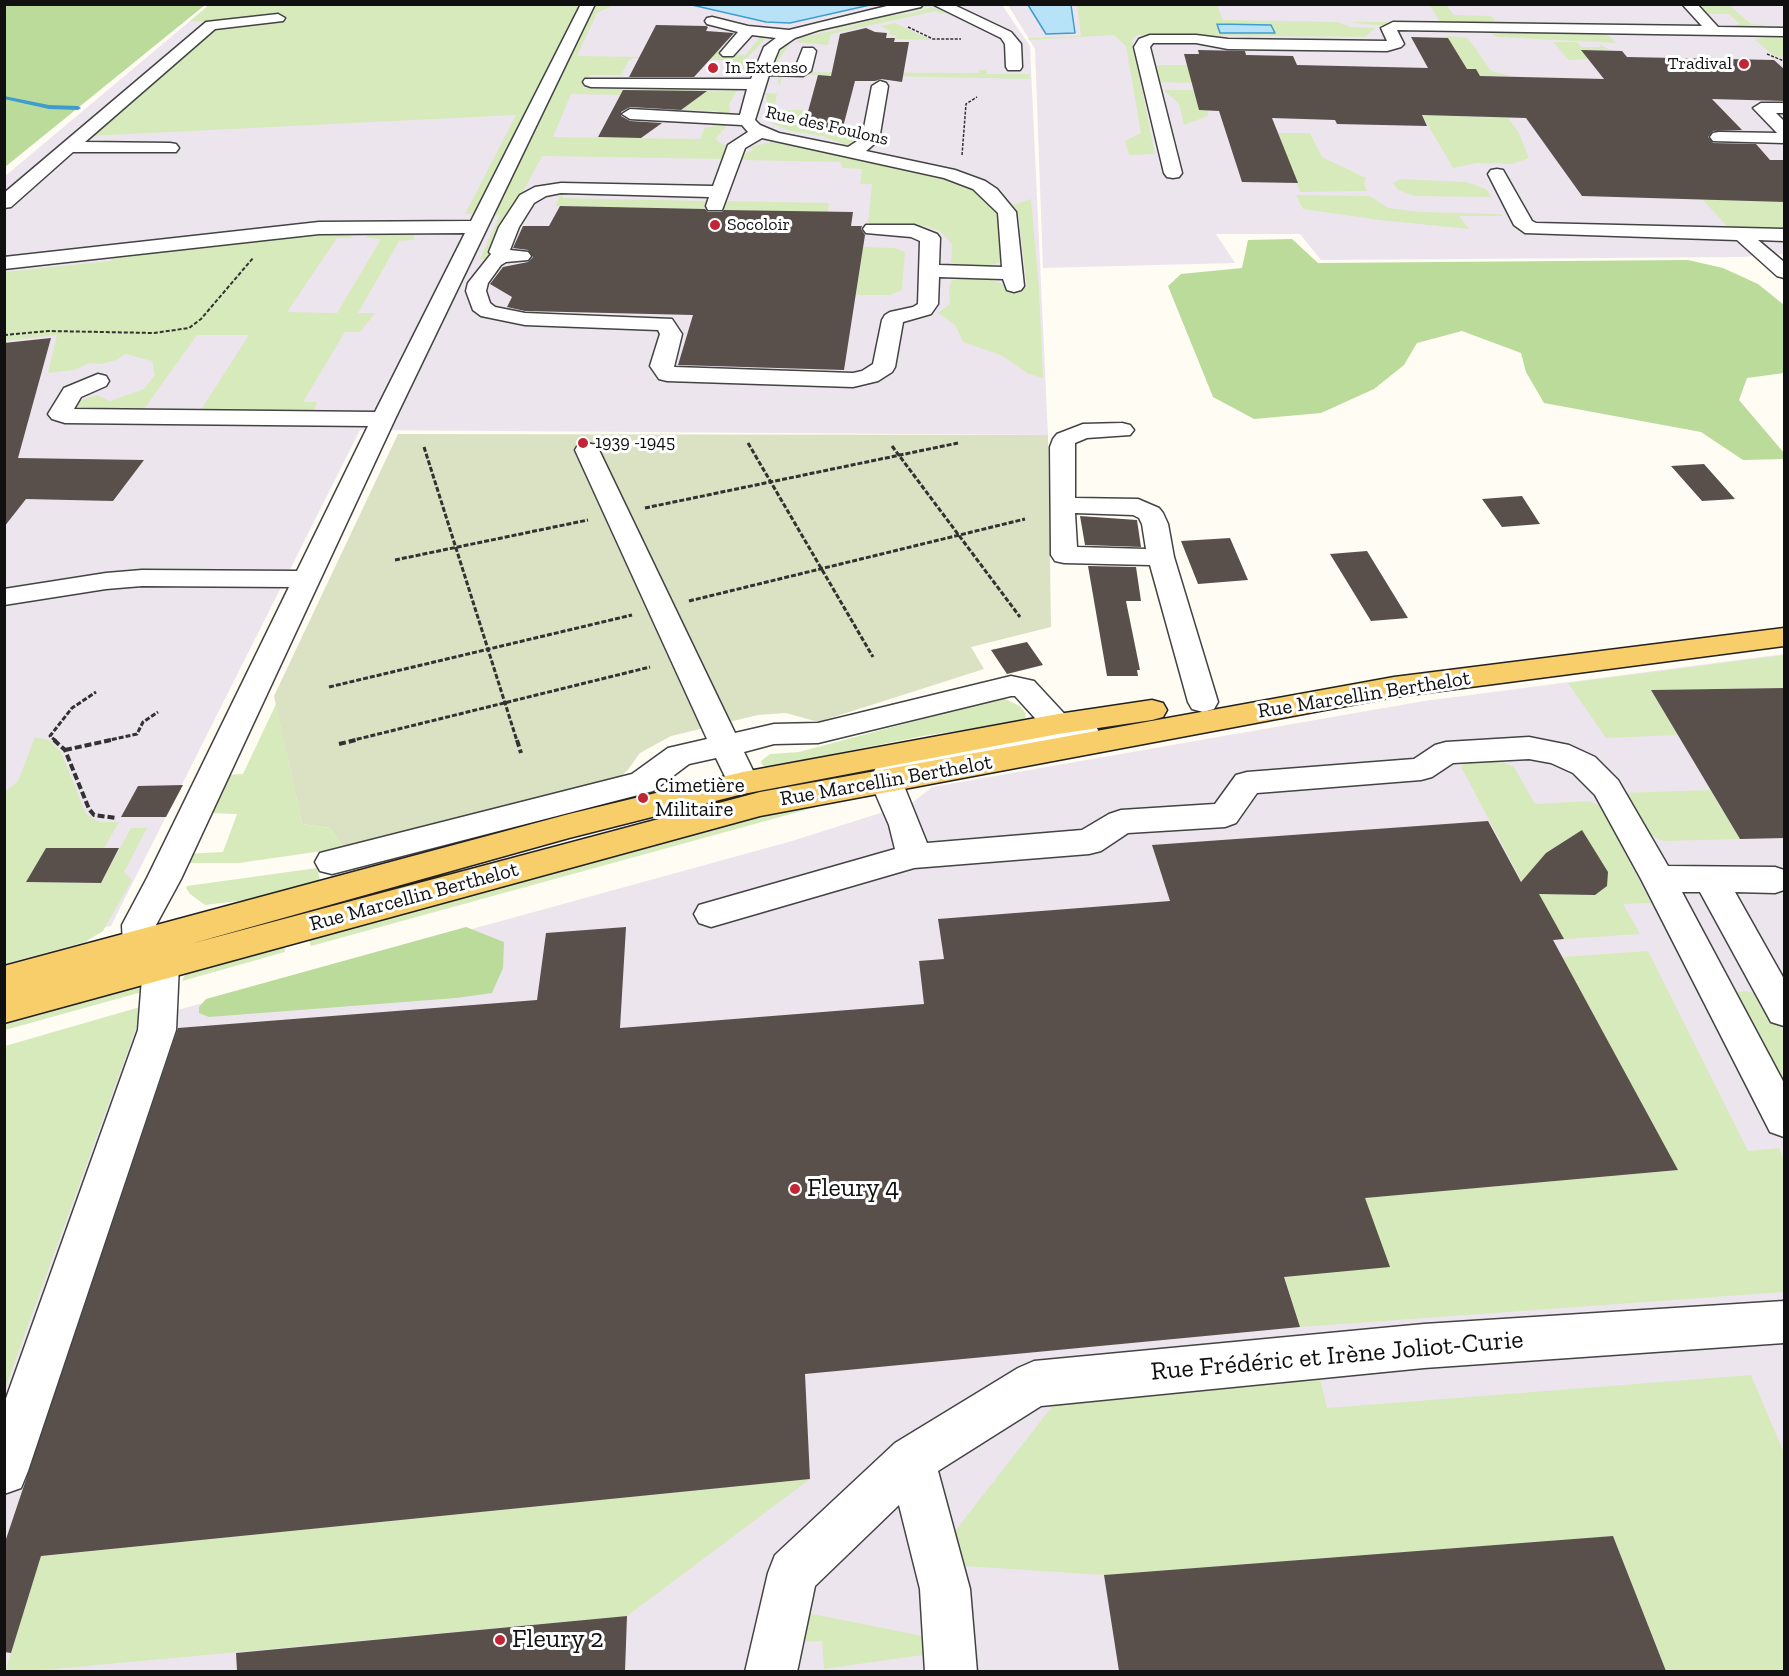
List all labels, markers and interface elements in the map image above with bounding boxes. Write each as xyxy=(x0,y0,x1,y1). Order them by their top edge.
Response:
place label: Tradival xyxy=(1668,53,1732,75)
place label: In Extenso xyxy=(725,57,808,79)
marker: Tradival xyxy=(1737,57,1751,71)
marker: In Extenso xyxy=(706,61,720,75)
street label: Rue des Foulons xyxy=(764,101,890,151)
place label: Socoloir xyxy=(727,214,790,236)
marker: Socoloir xyxy=(708,218,722,232)
place label: 1939 -1945 xyxy=(595,432,675,454)
marker: 1939 -1945 xyxy=(576,436,590,450)
street label: Rue Marcellin Berthelot xyxy=(1256,666,1472,724)
street label: Rue Marcellin Berthelot xyxy=(778,750,994,812)
place label: Cimetière Militaire xyxy=(655,773,745,823)
marker: Cimetière Militaire xyxy=(636,791,650,805)
street label: Rue Marcellin Berthelot xyxy=(307,857,521,937)
place label: Fleury 4 xyxy=(807,1173,899,1205)
marker: Fleury 4 xyxy=(788,1182,802,1196)
street label: Rue Frédéric et Irène Joliot-Curie xyxy=(1149,1324,1525,1388)
place label: Fleury 2 xyxy=(512,1624,604,1656)
marker: Fleury 2 xyxy=(493,1633,507,1647)

